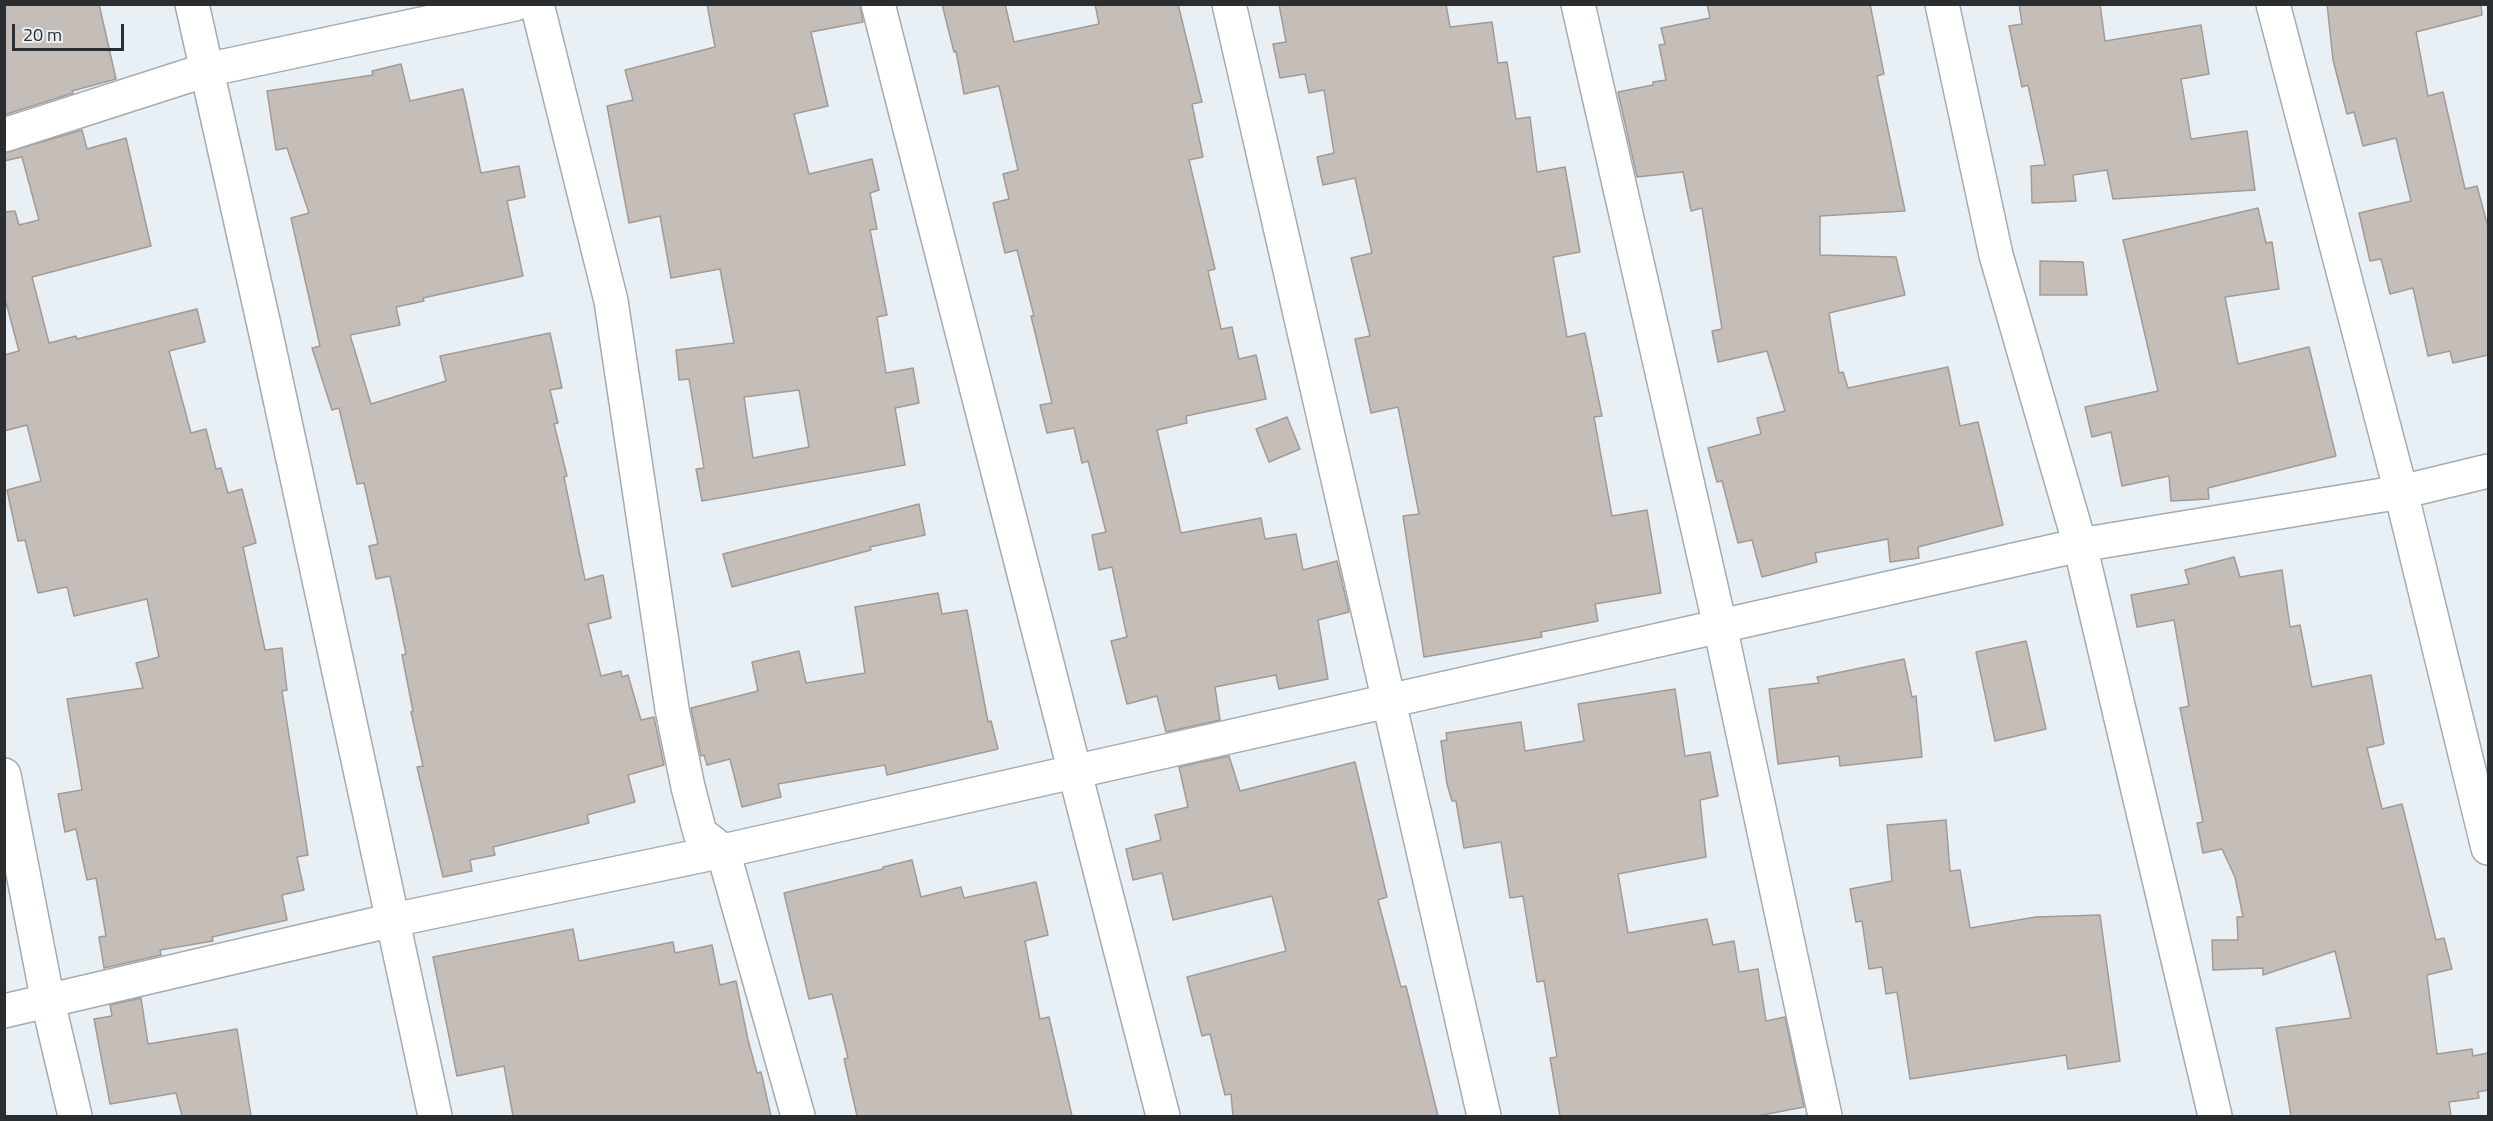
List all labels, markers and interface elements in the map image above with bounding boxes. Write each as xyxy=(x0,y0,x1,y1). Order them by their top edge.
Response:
scale bar xyxy=(15,12,128,50)
text: 20 m xyxy=(23,21,62,48)

